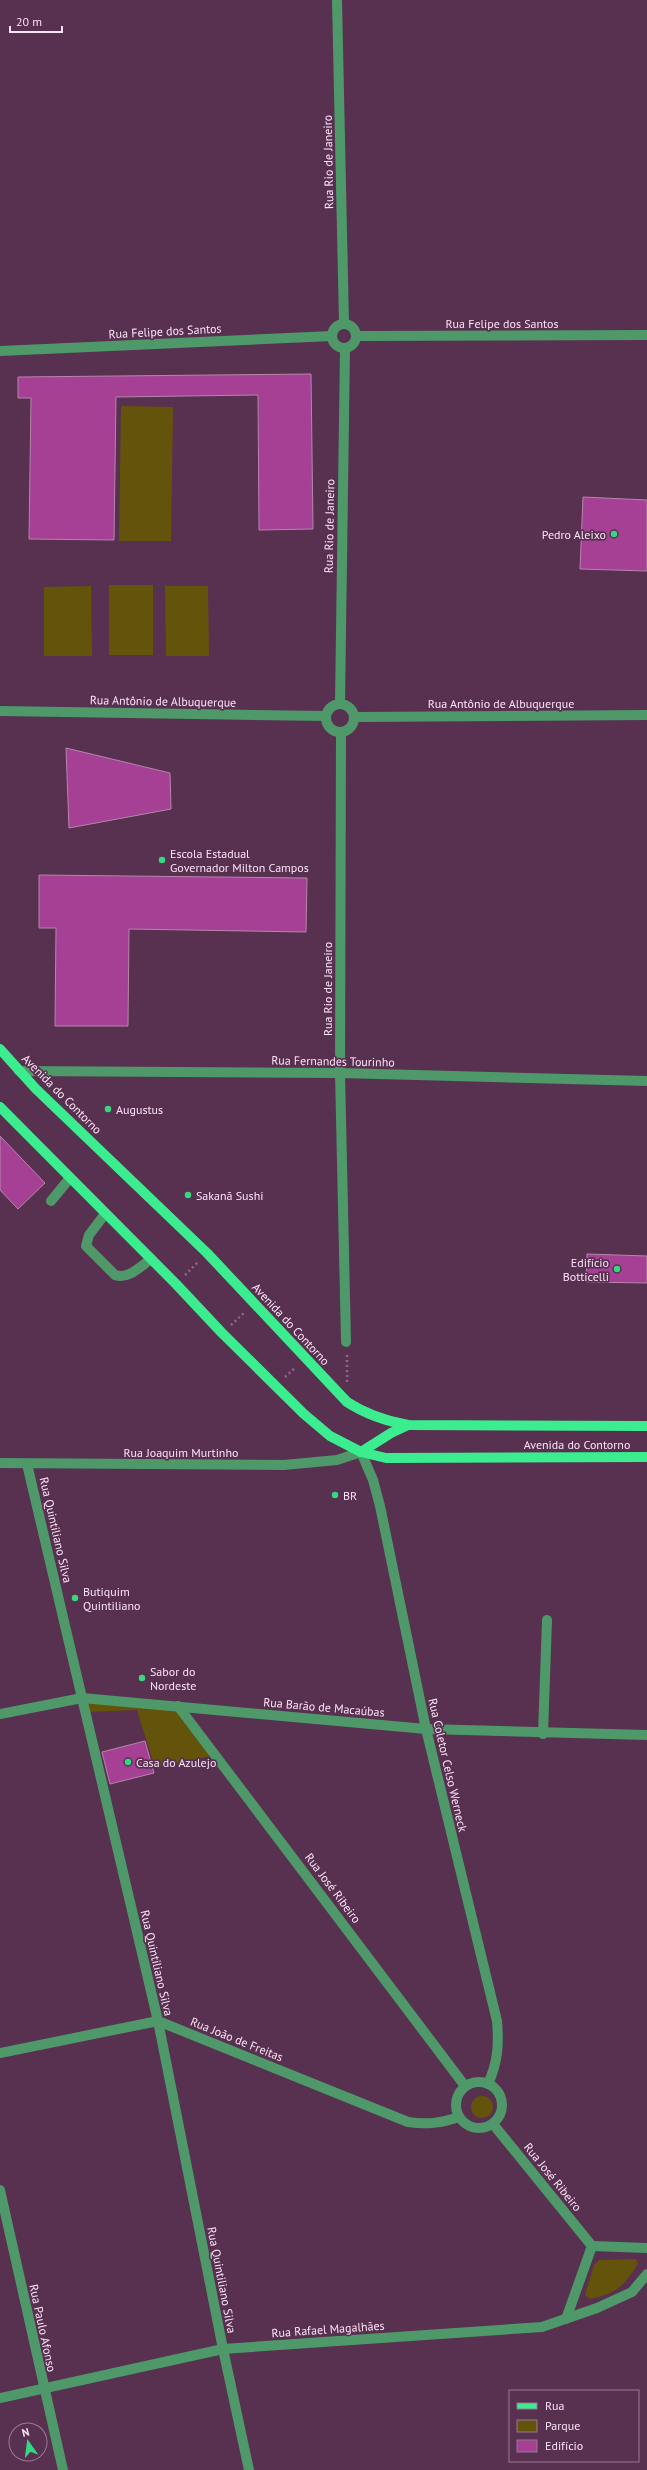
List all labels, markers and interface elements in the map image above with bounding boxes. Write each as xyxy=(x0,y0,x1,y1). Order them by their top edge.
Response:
scale bar xyxy=(10,8,62,34)
text: 20 m xyxy=(16,14,42,29)
street label: Rua Rio de Janeiro xyxy=(320,115,336,209)
street label: Rua Felipe dos Santos xyxy=(446,316,558,331)
street label: Rua Felipe dos Santos xyxy=(108,321,222,341)
street label: Rua Rio de Janeiro xyxy=(321,479,337,573)
place label: Pedro Aleixo xyxy=(542,527,606,542)
marker: Pedro Aleixo xyxy=(609,529,619,539)
street label: Rua Antônio de Albuquerque xyxy=(90,692,236,710)
street label: Rua Antônio de Albuquerque xyxy=(428,696,574,711)
place label: Escola Estadual Governador Milton Campos xyxy=(170,846,309,875)
marker: Escola Estadual Governador Milton Campos xyxy=(157,855,167,865)
street label: Rua Rio de Janeiro xyxy=(320,942,335,1036)
street label: Avenida do Contorno xyxy=(19,1051,105,1137)
street label: Rua Fernandes Tourinho xyxy=(271,1052,395,1070)
place label: Augustus xyxy=(116,1102,163,1117)
marker: Augustus xyxy=(103,1104,113,1114)
place label: Sakanã Sushi xyxy=(196,1188,263,1203)
marker: Sakanã Sushi xyxy=(183,1190,193,1200)
place label: Edifício Botticelli xyxy=(563,1255,609,1284)
marker: Edifício Botticelli xyxy=(612,1264,622,1274)
street label: Avenida do Contorno xyxy=(249,1280,333,1368)
street label: Avenida do Contorno xyxy=(524,1437,630,1452)
street label: Rua Joaquim Murtinho xyxy=(124,1445,238,1460)
street label: Rua Quintiliano Silva xyxy=(37,1476,75,1584)
place label: BR xyxy=(343,1488,357,1503)
marker: BR xyxy=(330,1490,340,1500)
place label: Butiquim Quintiliano xyxy=(83,1584,140,1613)
marker: Butiquim Quintiliano xyxy=(70,1593,80,1603)
place label: Sabor do Nordeste xyxy=(150,1664,196,1693)
marker: Sabor do Nordeste xyxy=(137,1673,147,1683)
street label: Rua Barão de Macaúbas xyxy=(263,1694,385,1720)
street label: Rua Coletor Celso Werneck xyxy=(425,1697,471,1833)
place label: Casa do Azulejo xyxy=(136,1755,216,1770)
marker: Casa do Azulejo xyxy=(123,1757,133,1767)
street label: Rua José Ribeiro xyxy=(302,1850,364,1926)
street label: Rua Quintiliano Silva xyxy=(138,1909,176,2017)
street label: Rua João de Freitas xyxy=(188,2014,286,2064)
street label: Rua José Ribeiro xyxy=(521,2140,585,2214)
street label: Rua Quintiliano Silva xyxy=(204,2226,240,2335)
street label: Rua Paulo Afonso xyxy=(26,2283,60,2373)
street label: Rua Rafael Magalhães xyxy=(271,2318,385,2340)
legend xyxy=(509,2390,639,2462)
text: Rua xyxy=(545,2398,564,2413)
text: Parque xyxy=(545,2418,580,2433)
north arrow xyxy=(8,2422,48,2462)
text: N xyxy=(20,2425,31,2440)
text: Edifício xyxy=(545,2438,583,2453)

